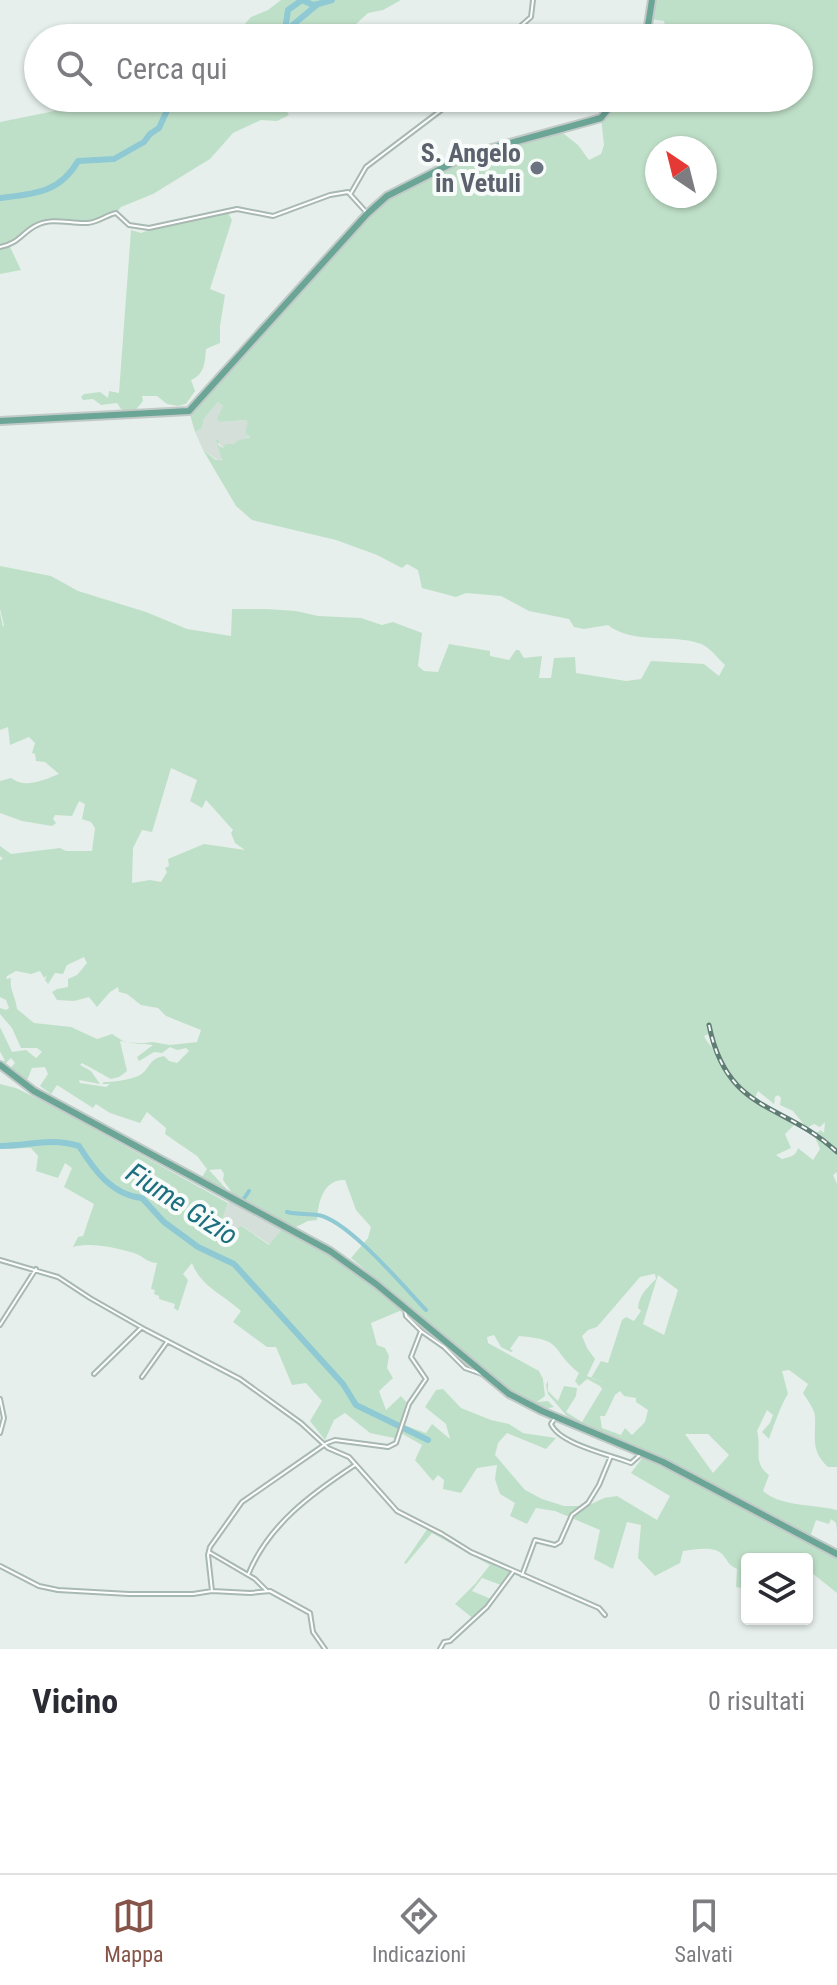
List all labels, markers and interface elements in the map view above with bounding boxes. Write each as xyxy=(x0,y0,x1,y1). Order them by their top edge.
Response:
search box xyxy=(24,24,813,112)
icon: search xyxy=(52,46,96,90)
text: Cerca qui xyxy=(116,51,227,86)
north arrow xyxy=(645,136,717,208)
place label: S. Angelo in Vetuli xyxy=(421,138,521,198)
marker: S. Angelo in Vetuli xyxy=(528,159,546,177)
water label: Fiume Gizio xyxy=(120,1156,244,1252)
map controls xyxy=(741,1553,813,1625)
button: layers xyxy=(741,1553,813,1625)
text: Vicino xyxy=(32,1681,118,1721)
text: 0 risultati xyxy=(708,1686,805,1716)
tab: Mappa xyxy=(104,1894,164,1967)
tab: Indicazioni xyxy=(372,1894,466,1967)
tab: Salvati xyxy=(674,1894,733,1967)

